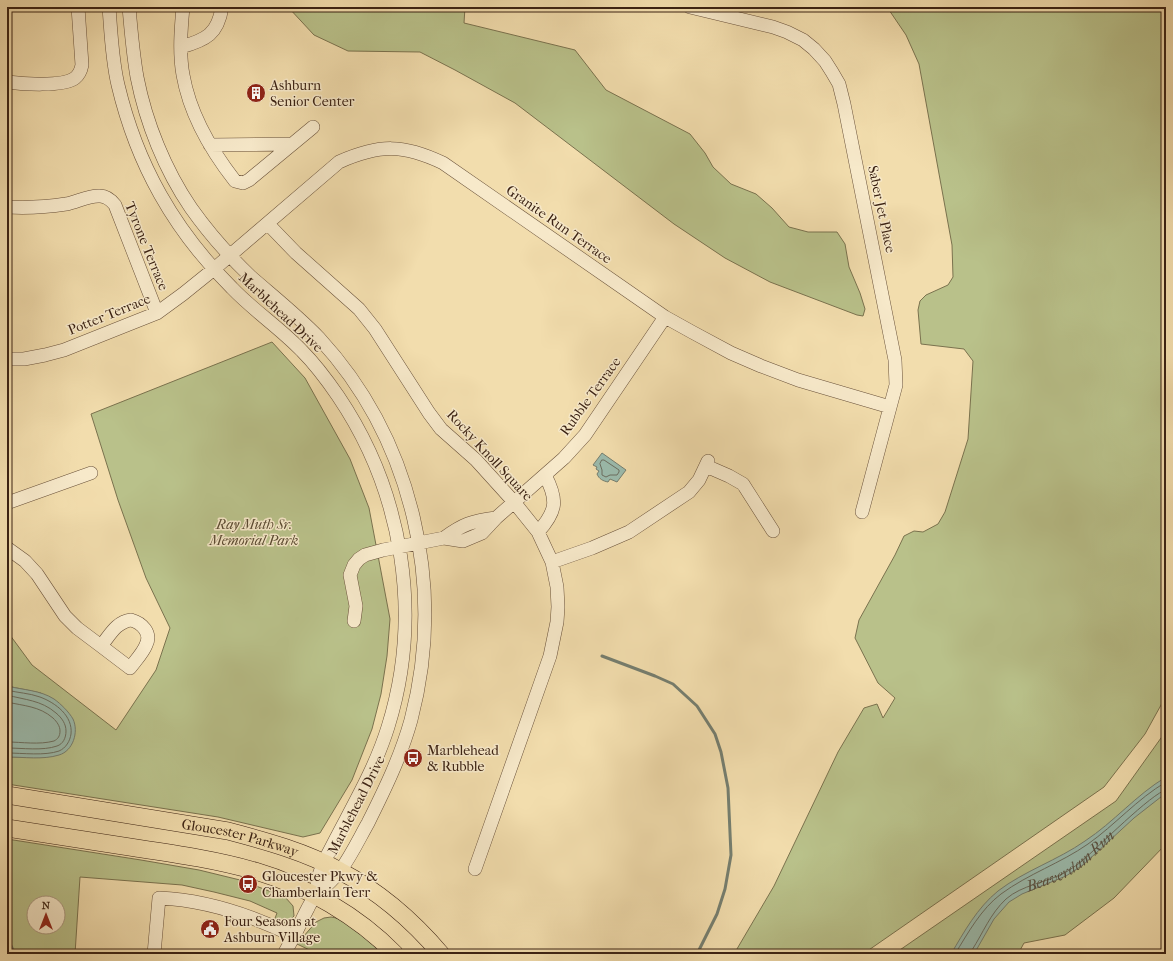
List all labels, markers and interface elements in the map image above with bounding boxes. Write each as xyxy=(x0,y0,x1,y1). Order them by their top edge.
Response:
place label: Ashburn Senior Center xyxy=(269,77,355,110)
building icon: Ashburn Senior Center xyxy=(245,82,267,104)
street label: Saber Jet Place xyxy=(864,164,899,254)
street label: Granite Run Terrace xyxy=(503,182,615,267)
street label: Tyrone Terrace xyxy=(121,199,172,293)
street label: Marblehead Drive xyxy=(235,269,326,356)
street label: Potter Terrace xyxy=(65,290,153,339)
street label: Rubble Terrace xyxy=(556,354,625,439)
street label: Rocky Knoll Square xyxy=(443,406,536,505)
park label: Ray Muth Sr. Memorial Park xyxy=(209,516,298,549)
place label: Marblehead & Rubble xyxy=(427,742,499,775)
bus stop icon: Marblehead & Rubble xyxy=(402,747,424,769)
street label: Marblehead Drive xyxy=(324,753,389,858)
street label: Gloucester Parkway xyxy=(180,816,301,861)
water label: Beaverdam Run xyxy=(1023,827,1118,896)
place label: Gloucester Pkwy & Chamberlain Terr xyxy=(262,868,378,901)
bus stop icon: Gloucester Pkwy & Chamberlain Terr xyxy=(237,873,259,895)
north arrow xyxy=(26,895,66,935)
text: N xyxy=(42,899,51,912)
place label: Four Seasons at Ashburn Village xyxy=(223,913,320,946)
public building icon: Four Seasons at Ashburn Village xyxy=(199,918,221,940)

